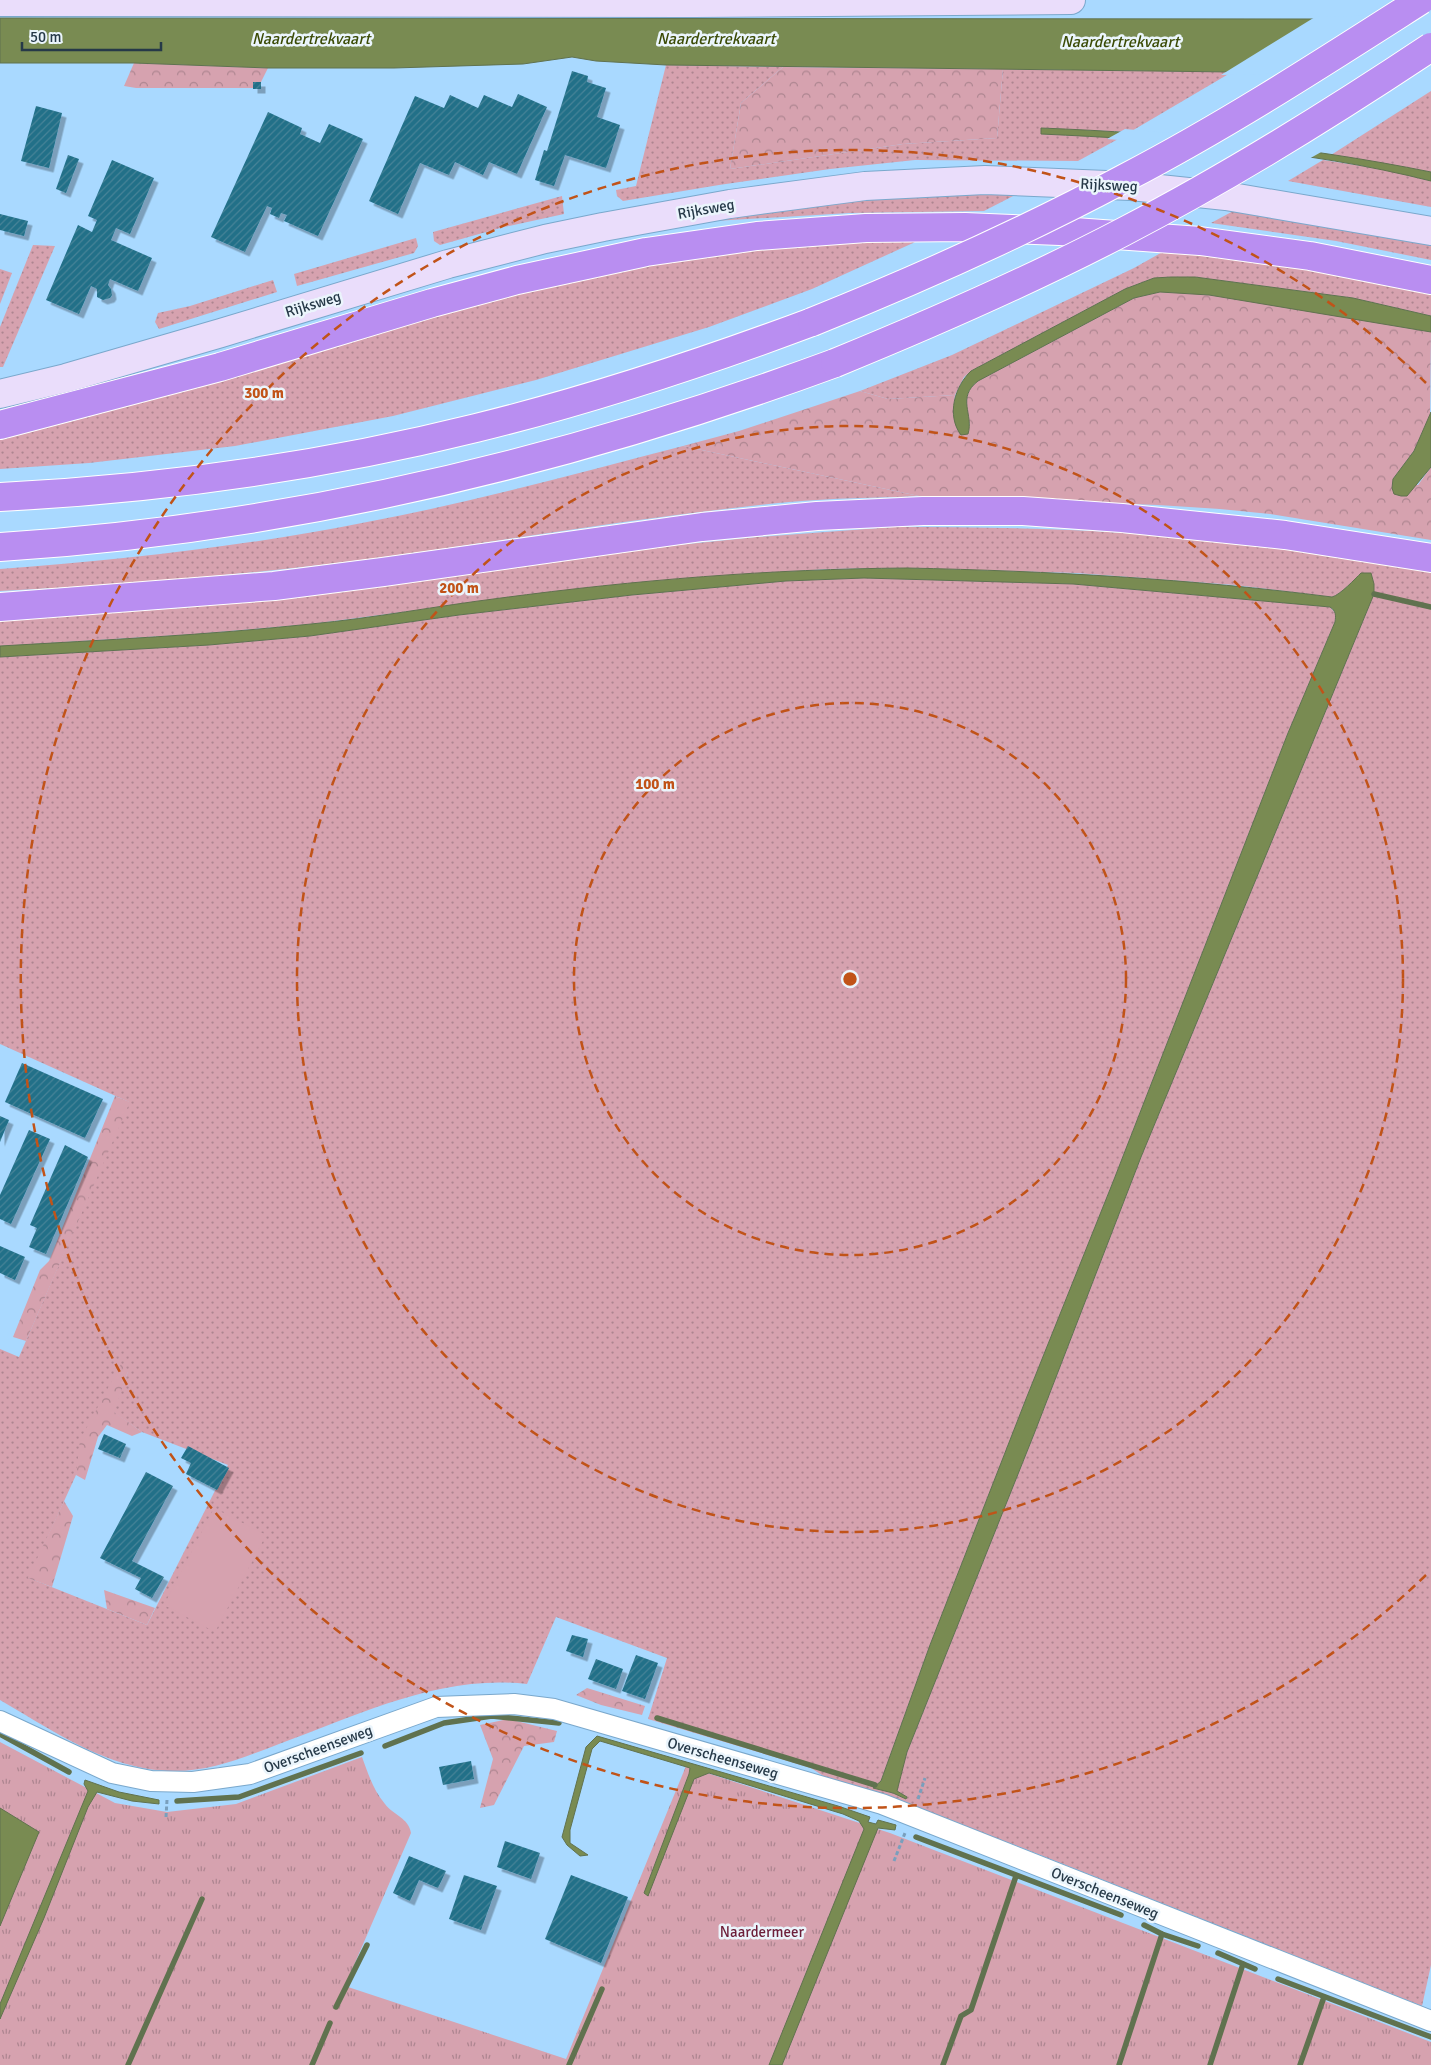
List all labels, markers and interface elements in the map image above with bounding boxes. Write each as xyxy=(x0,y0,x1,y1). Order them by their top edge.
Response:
scale bar xyxy=(22,20,161,52)
text: 50 m xyxy=(30,28,61,46)
water label: Naardertrekvaart xyxy=(252,29,372,49)
water label: Naardertrekvaart xyxy=(657,29,777,49)
water label: Naardertrekvaart xyxy=(1061,32,1181,52)
street label: Rijksweg xyxy=(1080,175,1138,195)
street label: Rijksweg xyxy=(676,195,736,223)
street label: Rijksweg xyxy=(283,287,343,321)
text: 300 m xyxy=(244,384,284,402)
text: 200 m xyxy=(439,579,479,597)
text: 100 m xyxy=(635,775,675,793)
centre of rings xyxy=(841,970,859,988)
street label: Overscheenseweg xyxy=(261,1721,375,1777)
street label: Overscheenseweg xyxy=(666,1734,781,1782)
street label: Overscheenseweg xyxy=(1049,1863,1162,1923)
park label: Naardermeer xyxy=(720,1923,805,1941)

